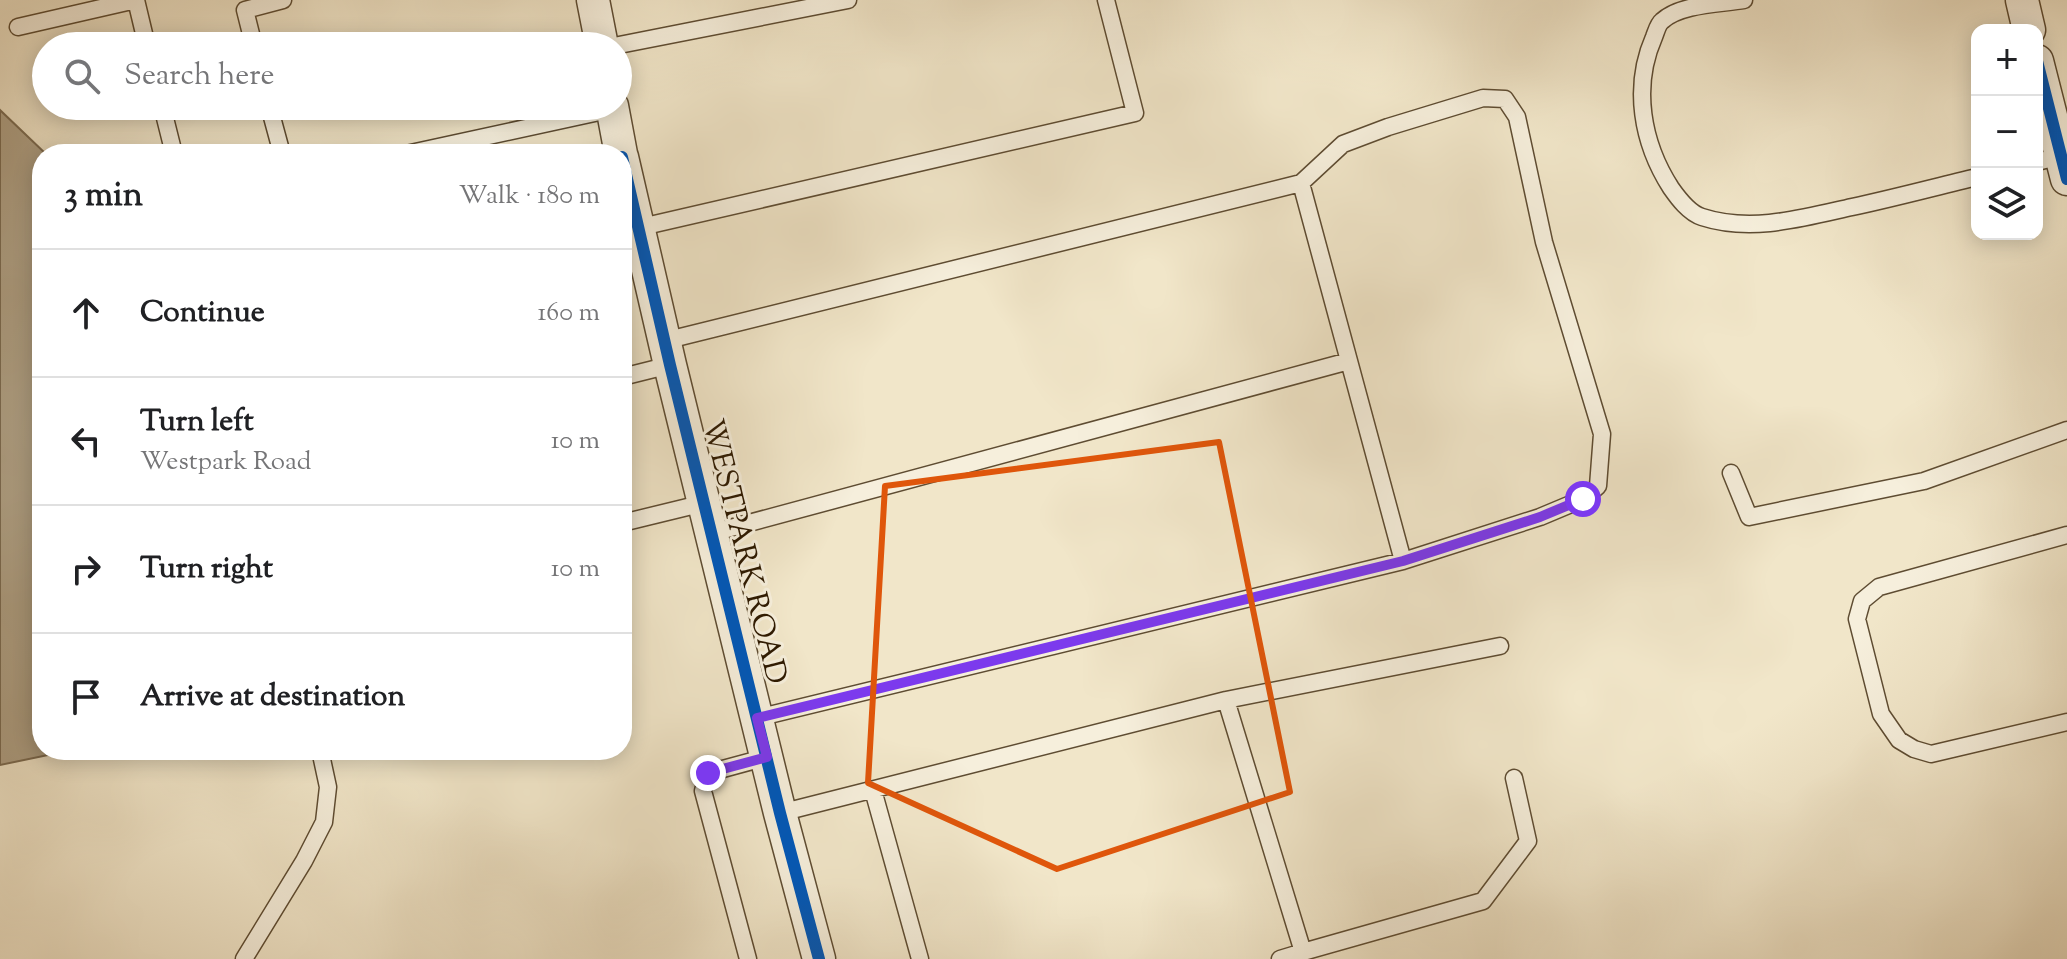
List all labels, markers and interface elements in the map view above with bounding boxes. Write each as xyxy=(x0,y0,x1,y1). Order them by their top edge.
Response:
map controls xyxy=(1971,24,2043,240)
button: + xyxy=(1971,24,2043,96)
search box xyxy=(32,32,632,120)
icon: search xyxy=(60,54,104,98)
text: Search here xyxy=(124,55,274,98)
button: − xyxy=(1971,96,2043,168)
button: layers xyxy=(1971,168,2043,240)
text: 3 min xyxy=(64,172,143,221)
text: Walk · 180 m xyxy=(459,178,600,215)
icon: ahead xyxy=(64,291,108,335)
text: Continue xyxy=(140,292,265,335)
text: 160 m xyxy=(537,295,600,332)
text: Turn left xyxy=(140,401,254,444)
street label: WESTPARK ROAD xyxy=(689,415,797,689)
icon: left xyxy=(64,419,108,463)
text: 10 m xyxy=(551,423,600,460)
text: Westpark Road xyxy=(140,444,311,481)
route start xyxy=(1565,481,1601,517)
icon: right xyxy=(64,547,108,591)
text: Turn right xyxy=(140,548,273,591)
text: 10 m xyxy=(551,551,600,588)
icon: arrive xyxy=(64,675,108,719)
text: Arrive at destination xyxy=(140,676,405,719)
route end xyxy=(690,755,726,791)

